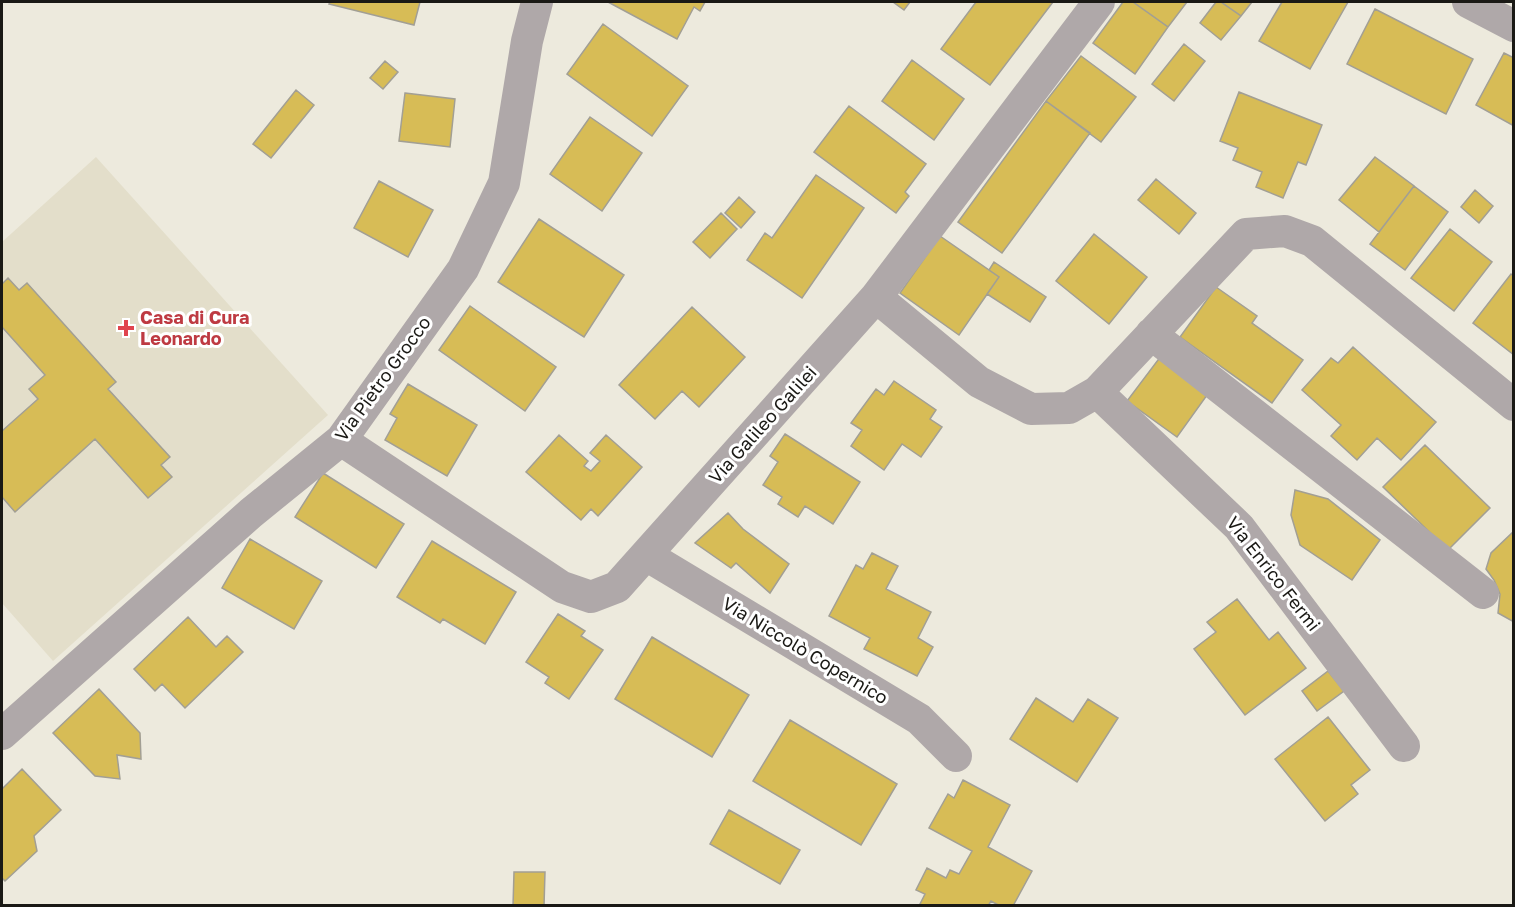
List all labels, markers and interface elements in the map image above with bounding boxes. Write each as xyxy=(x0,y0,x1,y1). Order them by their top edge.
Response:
place label: Casa di Cura Leonardo xyxy=(140,306,249,349)
street label: Via Pietro Grocco xyxy=(330,312,435,445)
marker: Casa di Cura Leonardo xyxy=(117,319,135,337)
street label: Via Galileo Galilei xyxy=(704,361,821,488)
street label: Via Enrico Fermi xyxy=(1222,512,1325,635)
street label: Via Niccolò Copernico xyxy=(719,592,892,708)

